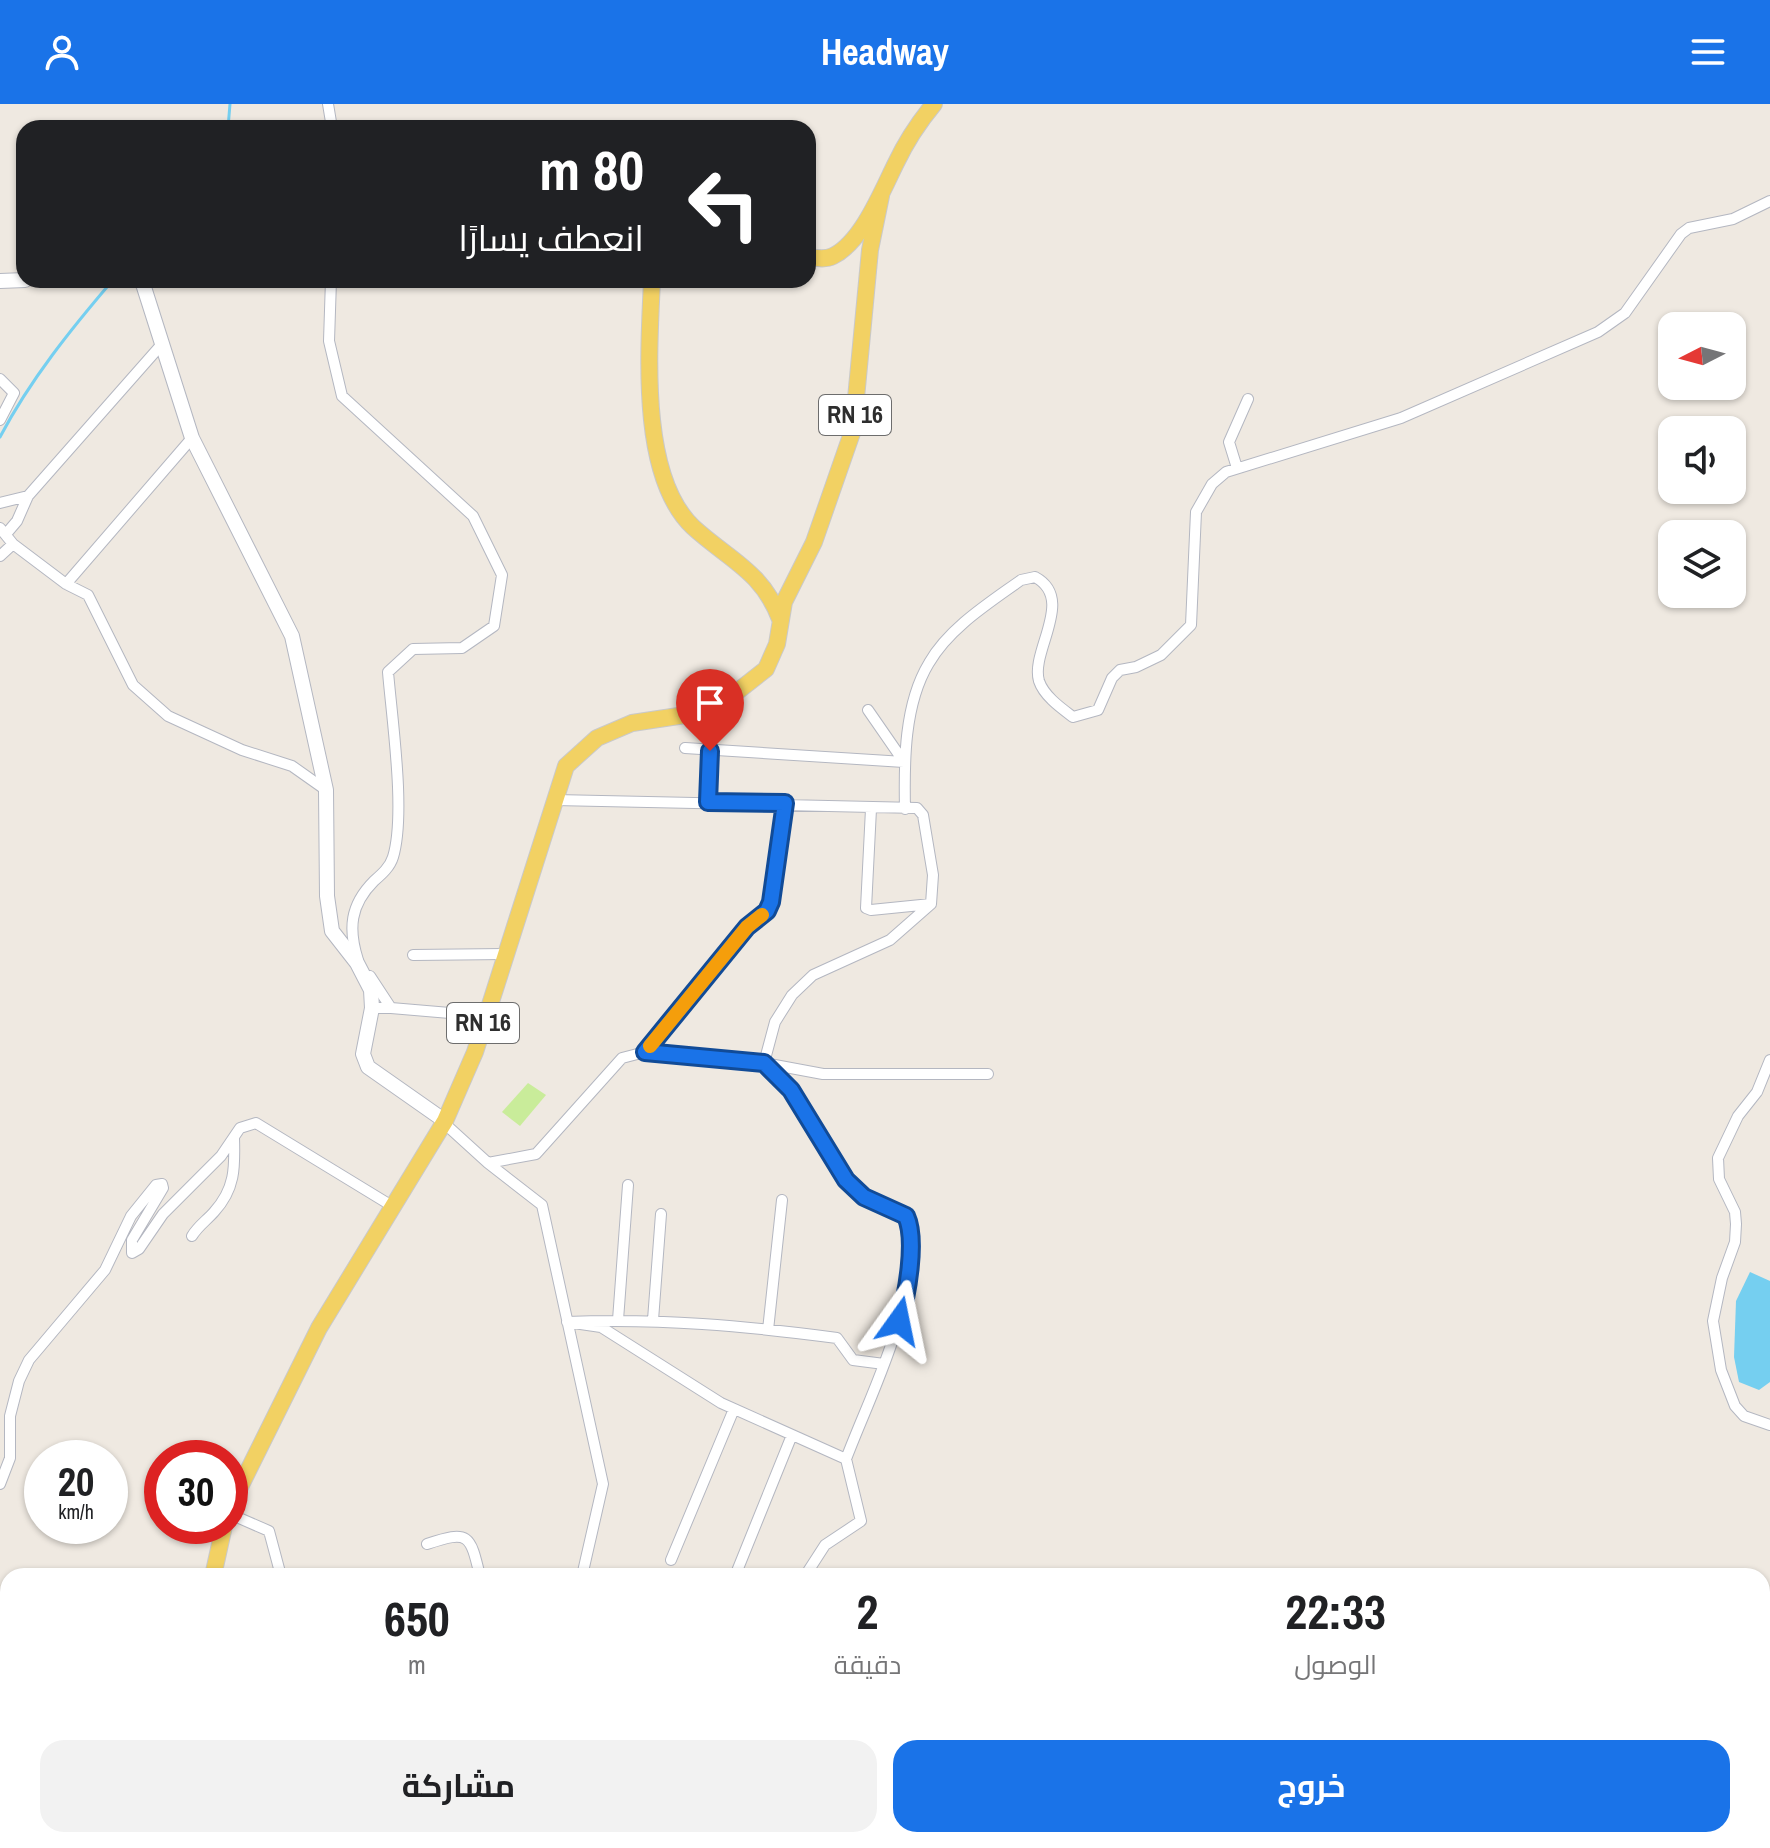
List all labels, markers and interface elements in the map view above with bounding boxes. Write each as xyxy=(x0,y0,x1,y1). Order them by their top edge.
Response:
text: Headway xyxy=(821,28,949,76)
icon: person xyxy=(40,30,84,74)
icon: menu xyxy=(1686,30,1730,74)
text: 80 m xyxy=(539,132,644,207)
icon: left xyxy=(672,152,776,256)
text: انعطف يسارًا xyxy=(458,214,644,262)
north arrow xyxy=(1658,312,1746,400)
map controls xyxy=(1658,312,1746,608)
road number: RN 16 xyxy=(819,395,891,435)
button: sound xyxy=(1658,416,1746,504)
button: layers xyxy=(1658,520,1746,608)
pin xyxy=(676,669,744,751)
icon: arrive xyxy=(688,681,732,725)
road number: RN 16 xyxy=(447,1003,519,1043)
position arrow xyxy=(857,1279,941,1363)
speed limit sign: 30 xyxy=(144,1440,248,1544)
text: 20 xyxy=(58,1455,94,1508)
text: km/h xyxy=(58,1498,94,1525)
text: 2 xyxy=(857,1579,878,1644)
text: 22:33 xyxy=(1285,1579,1386,1644)
text: 650 xyxy=(384,1586,450,1651)
text: m xyxy=(408,1647,426,1682)
text: دقيقة xyxy=(834,1647,901,1682)
text: الوصول xyxy=(1294,1647,1377,1682)
button: مشاركة xyxy=(40,1740,877,1832)
button: خروج xyxy=(893,1740,1730,1832)

